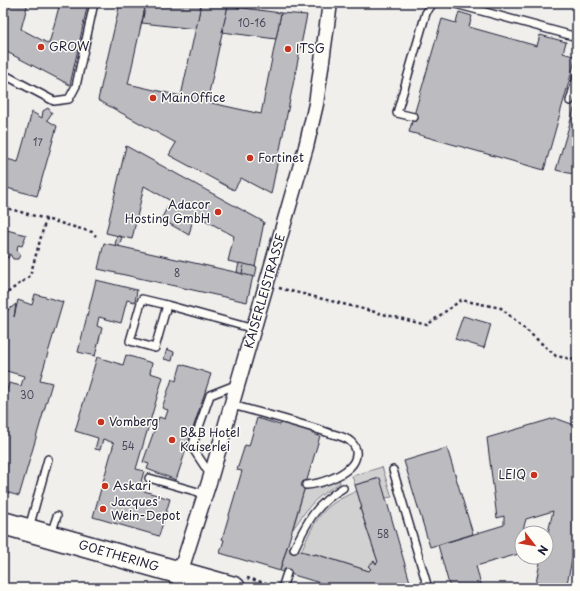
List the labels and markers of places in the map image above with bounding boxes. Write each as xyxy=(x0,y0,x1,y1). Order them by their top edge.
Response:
place label: GROW xyxy=(49,37,90,55)
place label: ITSG xyxy=(296,39,325,57)
marker: GROW xyxy=(36,42,46,52)
marker: ITSG xyxy=(283,44,293,54)
place label: MainOffice xyxy=(161,88,225,106)
marker: MainOffice xyxy=(148,93,158,103)
place label: Fortinet xyxy=(258,148,304,166)
marker: Fortinet xyxy=(245,153,255,163)
place label: Adacor Hosting GmbH xyxy=(125,195,210,227)
marker: Adacor Hosting GmbH xyxy=(213,207,223,217)
place label: Vomberg xyxy=(109,412,159,430)
marker: Vomberg xyxy=(96,417,106,427)
place label: B&B Hotel Kaiserlei xyxy=(180,423,240,455)
marker: B&B Hotel Kaiserlei xyxy=(167,435,177,445)
place label: LEIQ xyxy=(498,465,526,483)
marker: LEIQ xyxy=(529,470,539,480)
place label: Askari xyxy=(113,476,151,494)
marker: Askari xyxy=(100,481,110,491)
place label: Jacques' Wein-Depot xyxy=(111,492,180,524)
marker: Jacques' Wein-Depot xyxy=(98,504,108,514)

